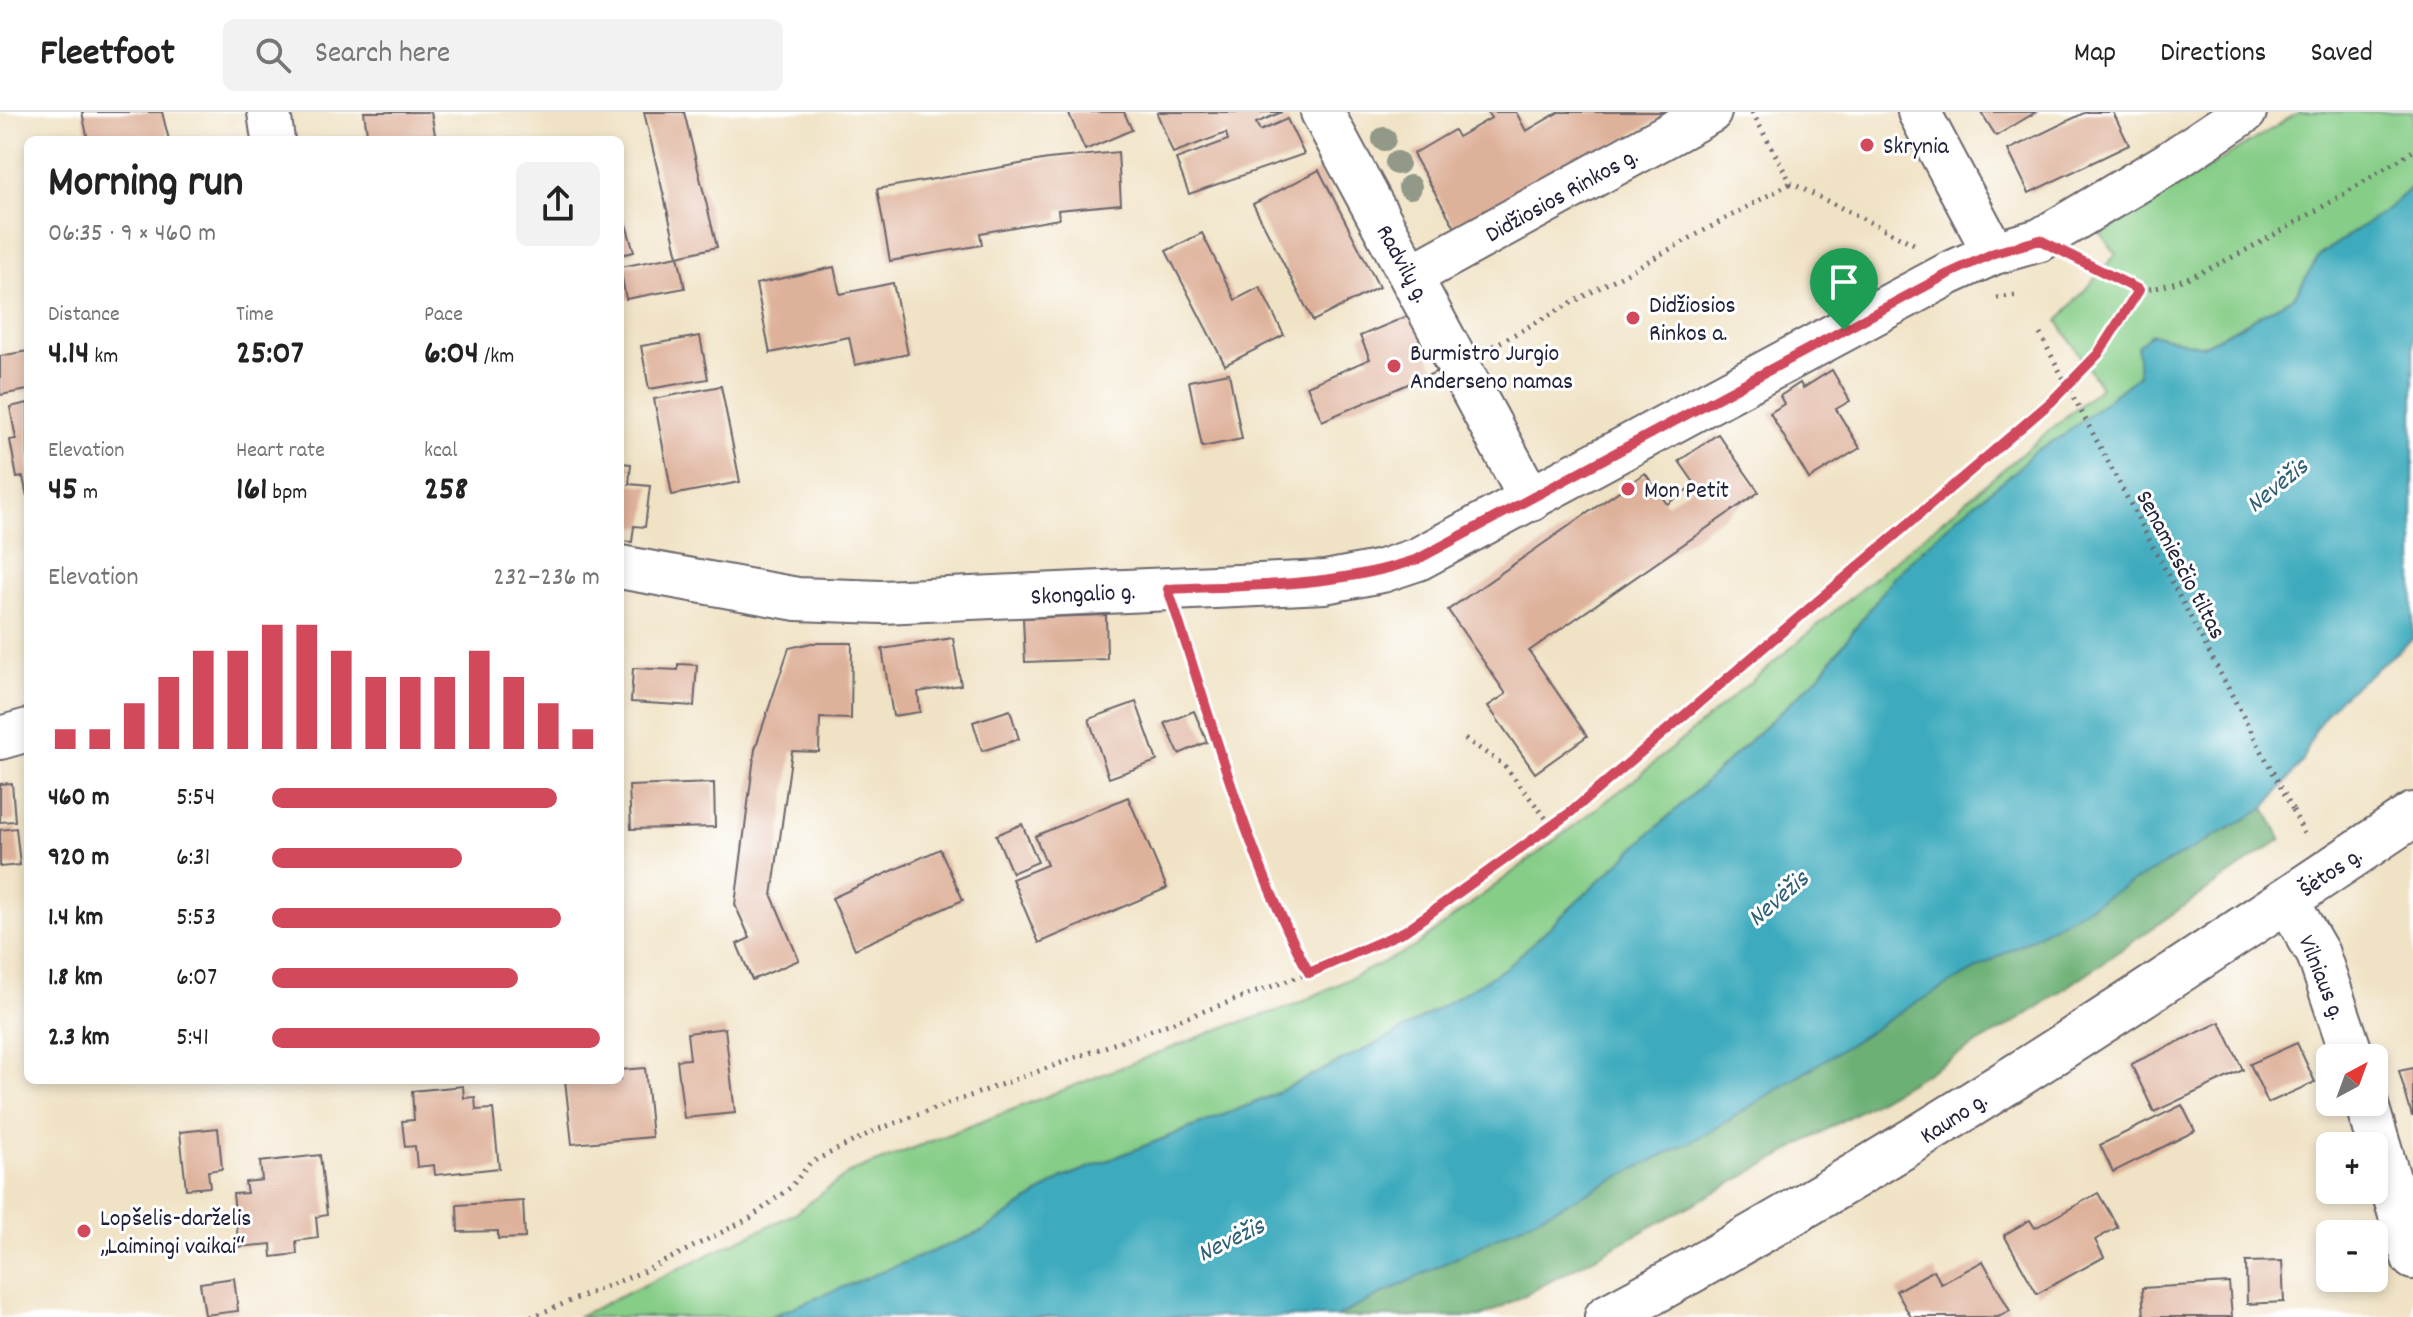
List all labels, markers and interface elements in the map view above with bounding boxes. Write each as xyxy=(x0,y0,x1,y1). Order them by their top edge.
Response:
search box xyxy=(223,19,783,91)
text: Fleetfoot xyxy=(40,28,175,83)
icon: search xyxy=(251,33,295,77)
text: Search here xyxy=(315,34,450,77)
text: Map xyxy=(2074,35,2116,75)
text: Directions xyxy=(2160,35,2266,75)
text: Saved xyxy=(2310,35,2373,75)
place label: Skrynia xyxy=(1883,131,1950,165)
marker: Skrynia xyxy=(1858,136,1876,154)
street label: Didžiosios Rinkos g. xyxy=(1480,141,1645,253)
text: Morning run xyxy=(48,154,243,217)
button: share xyxy=(516,162,600,246)
text: 06:35 · 9 × 460 m xyxy=(48,216,216,253)
street label: Radvilų g. xyxy=(1366,219,1437,310)
pin xyxy=(1810,248,1878,330)
icon: arrive xyxy=(1822,260,1866,304)
place label: Didžiosios Rinkos a. xyxy=(1649,290,1736,352)
text: Distance xyxy=(48,300,120,331)
text: Time xyxy=(236,300,274,331)
text: Pace xyxy=(424,300,463,331)
marker: Didžiosios Rinkos a. xyxy=(1624,309,1642,327)
text: 4.14 xyxy=(48,331,89,380)
text: 25:07 xyxy=(236,331,304,380)
text: 6:04 xyxy=(424,331,479,380)
place label: Burmistro Jurgio Anderseno namas xyxy=(1410,338,1573,400)
text: km xyxy=(89,342,119,373)
text: /km xyxy=(479,342,514,373)
marker: Burmistro Jurgio Anderseno namas xyxy=(1385,357,1403,375)
text: Elevation xyxy=(48,436,125,467)
text: Heart rate xyxy=(236,436,325,467)
text: kcal xyxy=(424,436,457,467)
water label: Nevėžis xyxy=(2239,449,2318,523)
text: 45 xyxy=(48,467,78,516)
text: 161 xyxy=(236,467,268,516)
text: 258 xyxy=(424,467,468,516)
place label: Mon Petit xyxy=(1644,475,1729,509)
text: m xyxy=(78,478,98,509)
text: bpm xyxy=(268,478,307,509)
marker: Mon Petit xyxy=(1619,480,1637,498)
street label: Senamiesčio tiltas xyxy=(2126,485,2233,646)
text: Elevation xyxy=(48,560,138,597)
text: 232–236 m xyxy=(493,560,600,597)
street label: Skongalio g. xyxy=(1030,576,1136,616)
text: 460 m xyxy=(48,780,110,817)
text: 5:54 xyxy=(176,780,215,817)
text: 920 m xyxy=(48,840,109,877)
text: 6:31 xyxy=(176,840,210,877)
street label: Šėtos g. xyxy=(2293,840,2370,907)
water label: Nevėžis xyxy=(1740,862,1819,937)
text: 1.4 km xyxy=(48,900,103,937)
text: 5:53 xyxy=(176,900,216,937)
street label: Vilniaus g. xyxy=(2288,931,2353,1026)
text: 1.8 km xyxy=(48,960,103,997)
text: 6:07 xyxy=(176,960,217,997)
text: 2.3 km xyxy=(48,1020,110,1057)
text: 5:41 xyxy=(176,1020,209,1057)
north arrow xyxy=(2316,1044,2388,1116)
map controls xyxy=(2316,1044,2388,1292)
street label: Kauno g. xyxy=(1914,1085,1995,1154)
button: + xyxy=(2316,1132,2388,1204)
place label: Lopšelis-darželis „Laimingi vaikai“ xyxy=(100,1203,251,1265)
water label: Nevėžis xyxy=(1191,1208,1273,1273)
button: − xyxy=(2316,1220,2388,1292)
marker: Lopšelis-darželis „Laimingi vaikai“ xyxy=(75,1222,93,1240)

